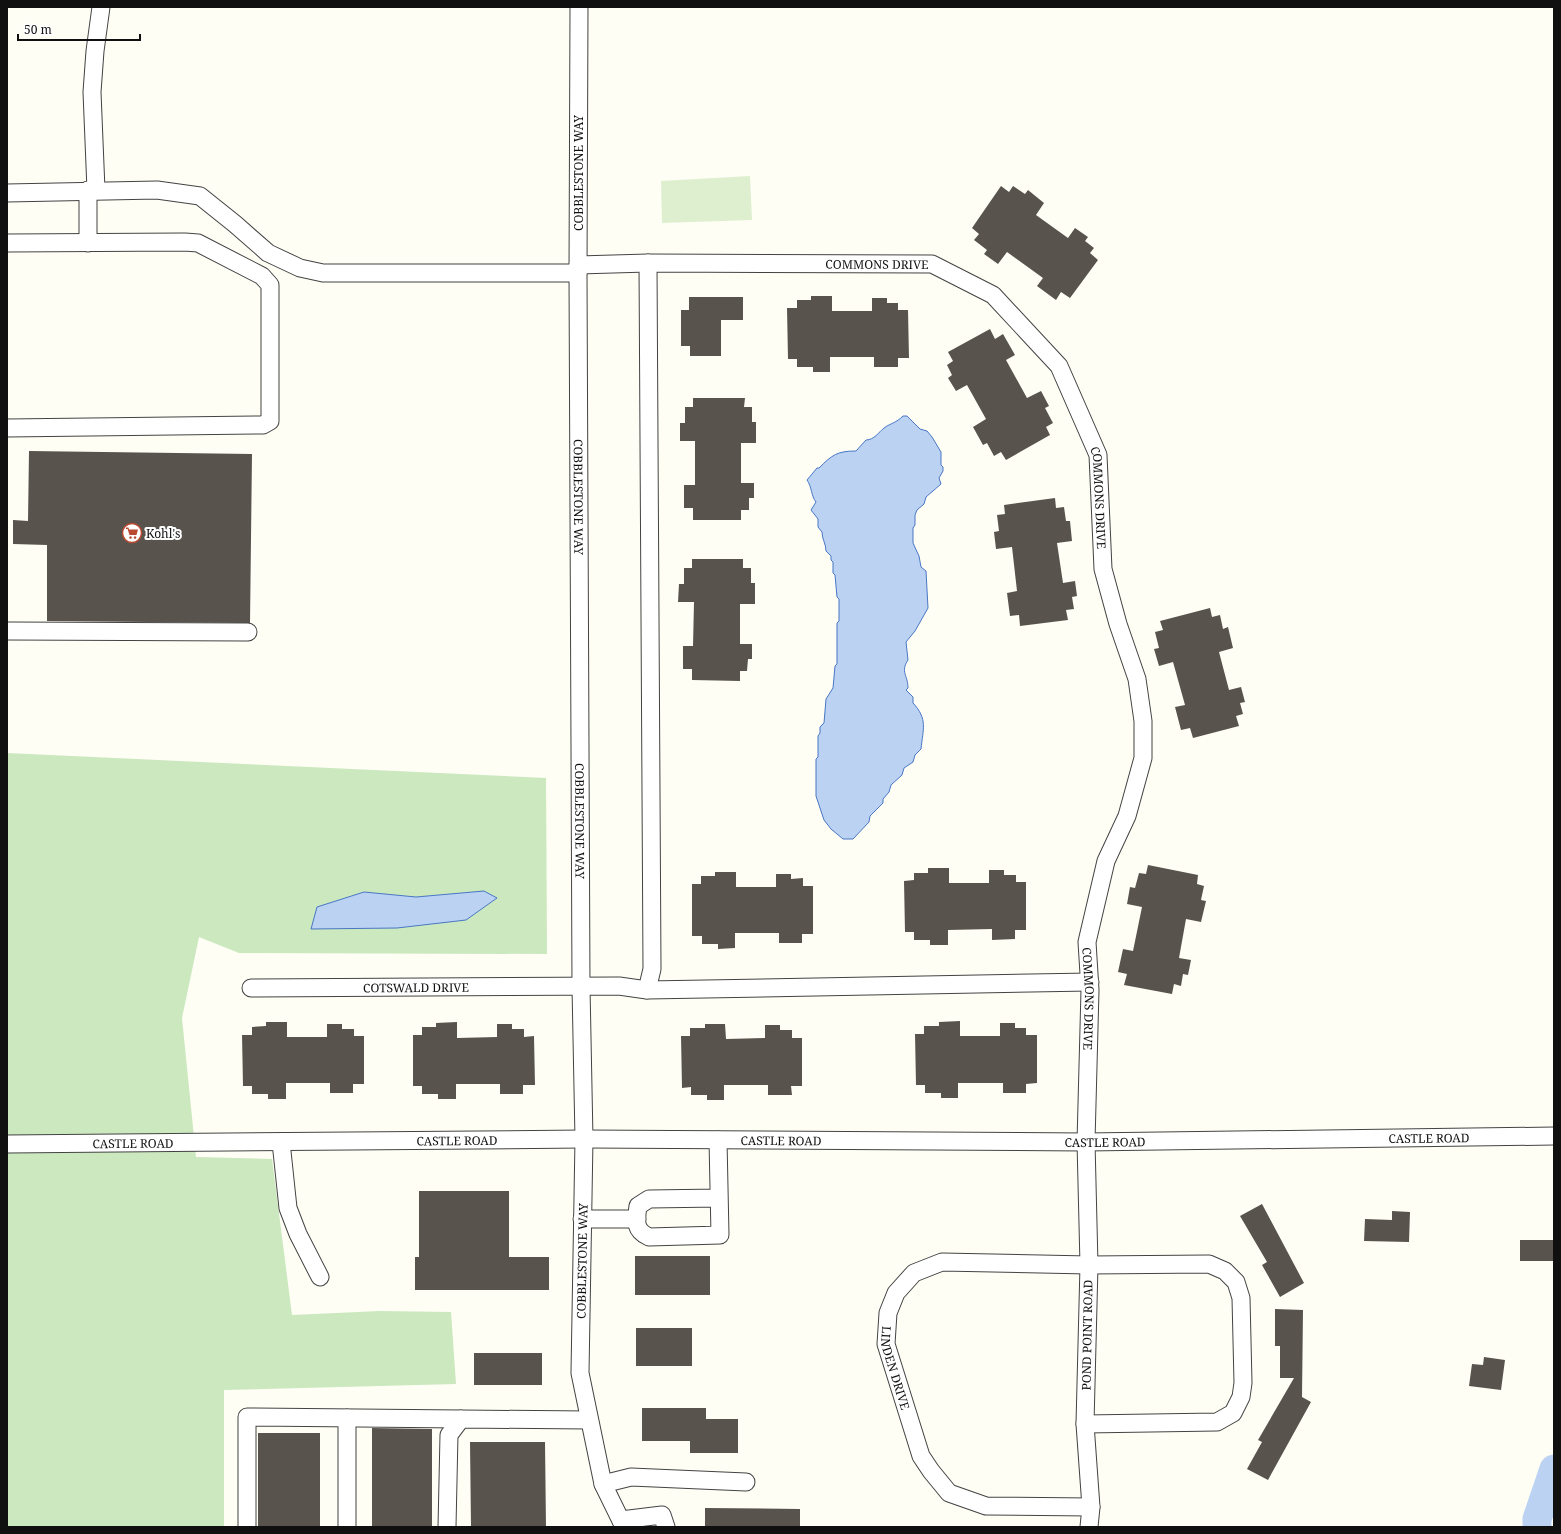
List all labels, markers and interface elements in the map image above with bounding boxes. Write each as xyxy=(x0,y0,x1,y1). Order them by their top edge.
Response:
scale bar xyxy=(18,16,140,42)
text: 50 m xyxy=(24,21,52,38)
street label: COBBLESTONE WAY xyxy=(570,115,587,231)
street label: COMMONS DRIVE xyxy=(825,255,929,272)
street label: COBBLESTONE WAY xyxy=(570,439,588,555)
street label: COMMONS DRIVE xyxy=(1087,443,1111,549)
supermarket icon: Kohl's xyxy=(121,522,143,544)
place label: Kohl's xyxy=(146,525,180,542)
street label: COBBLESTONE WAY xyxy=(572,763,589,879)
street label: COMMONS DRIVE xyxy=(1079,947,1099,1050)
street label: COTSWALD DRIVE xyxy=(363,978,469,996)
street label: CASTLE ROAD xyxy=(1388,1129,1470,1147)
street label: CASTLE ROAD xyxy=(416,1131,498,1149)
street label: CASTLE ROAD xyxy=(740,1131,822,1149)
street label: CASTLE ROAD xyxy=(1064,1133,1146,1151)
street label: CASTLE ROAD xyxy=(92,1134,174,1152)
street label: COBBLESTONE WAY xyxy=(572,1202,592,1319)
street label: POND POINT ROAD xyxy=(1078,1279,1096,1391)
street label: LINDEN DRIVE xyxy=(877,1326,914,1412)

